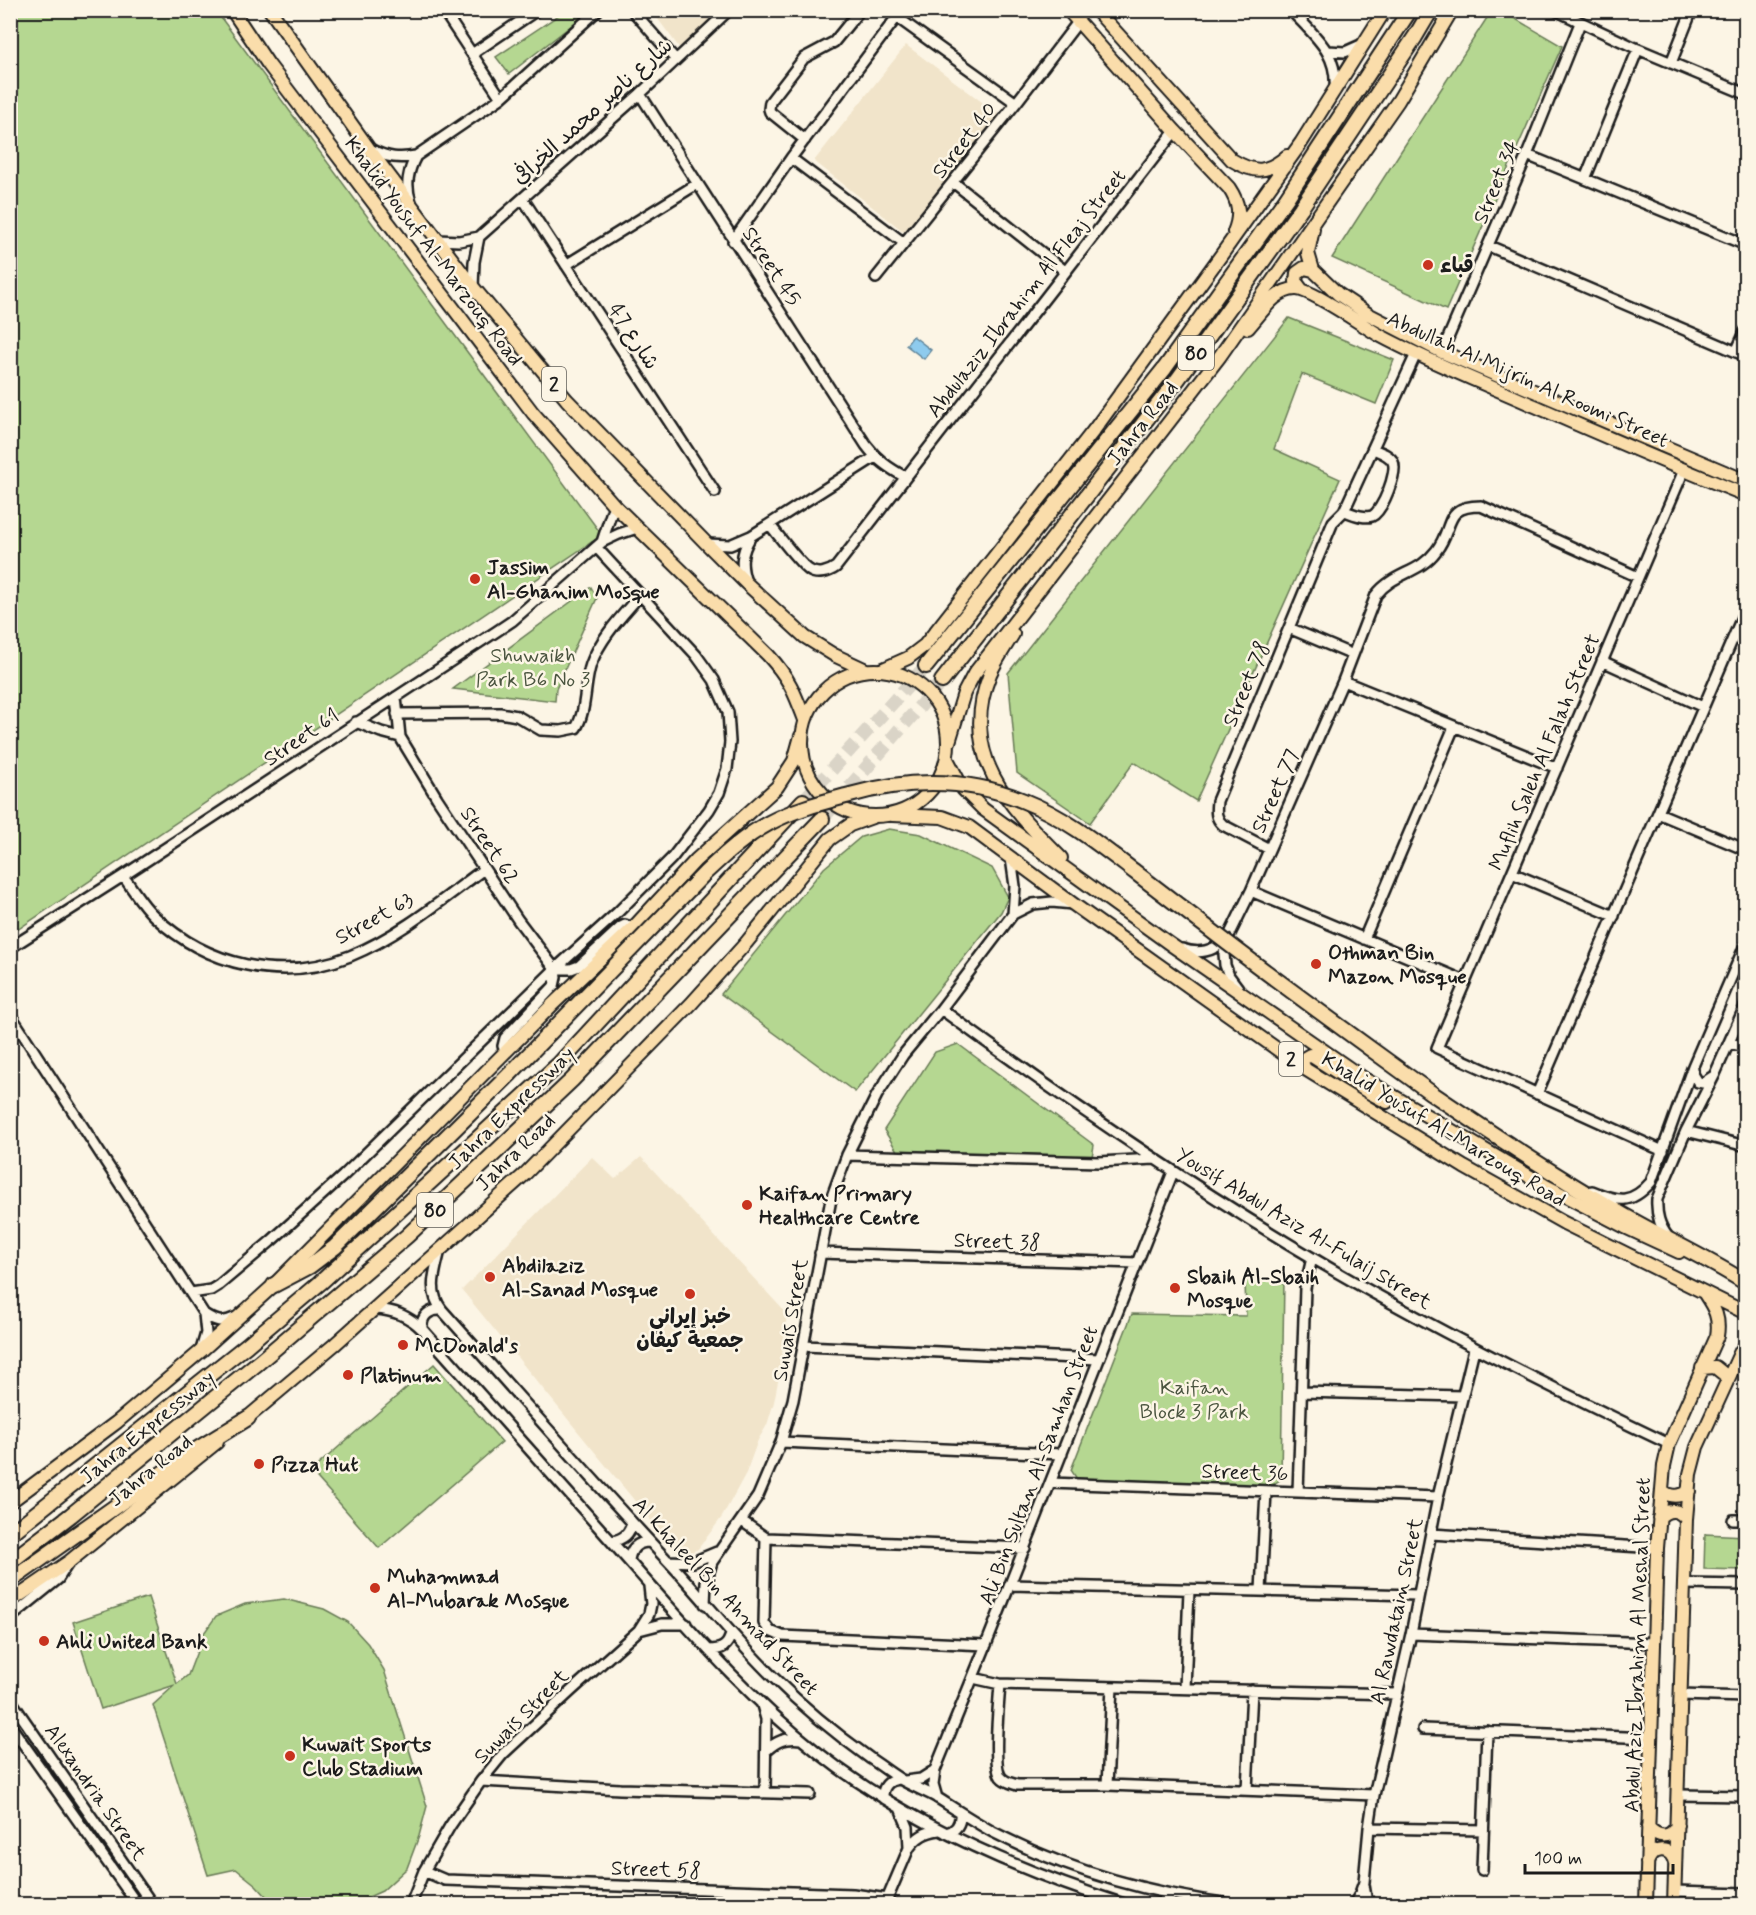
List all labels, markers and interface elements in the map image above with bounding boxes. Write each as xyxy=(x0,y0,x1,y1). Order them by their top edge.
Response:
street label: شارع ناصر محمد الخرافي xyxy=(506,31,679,191)
street label: Street 40 xyxy=(926,97,1004,185)
street label: Khalid Yousuf Al-Marzouq Road xyxy=(338,131,529,372)
street label: Street 34 xyxy=(1467,136,1527,228)
street label: Abdulaziz Ibrahim Al Fleaj Street xyxy=(921,163,1133,424)
street label: Street 45 xyxy=(735,222,807,312)
place label: قباء xyxy=(1440,252,1474,280)
marker: قباء xyxy=(1421,258,1435,272)
street label: شارع 47 xyxy=(601,298,665,375)
street label: Abdullah Al Mijrin Al Roomi Street xyxy=(1382,305,1673,455)
road number: 80 xyxy=(1178,336,1214,370)
road number: 2 xyxy=(542,367,566,401)
street label: Jahra Road xyxy=(1101,375,1185,472)
place label: Jassim Al-Ghanim Mosque xyxy=(487,554,660,606)
marker: Jassim Al-Ghanim Mosque xyxy=(468,572,482,586)
street label: Muflih Saleh Al Falah Street xyxy=(1482,630,1608,875)
street label: Street 78 xyxy=(1216,637,1277,731)
park label: Shuwaikh Park B6 No 3 xyxy=(476,642,591,694)
street label: Street 61 xyxy=(258,702,345,773)
street label: Street 77 xyxy=(1245,745,1307,838)
street label: Street 62 xyxy=(453,801,525,890)
street label: Street 63 xyxy=(330,886,419,952)
place label: Othman Bin Mazon Mosque xyxy=(1328,939,1467,991)
marker: Othman Bin Mazon Mosque xyxy=(1309,957,1323,971)
street label: Jahra Expressway xyxy=(442,1041,581,1177)
road number: 2 xyxy=(1279,1042,1303,1076)
street label: Khalid Yousuf Al-Marzouq Road xyxy=(1316,1046,1571,1214)
street label: Jahra Road xyxy=(470,1108,562,1198)
street label: Yousif Abdul Aziz Al-Fulaij Street xyxy=(1170,1141,1437,1317)
place label: Kaifan Primary Healthcare Centre xyxy=(759,1180,920,1232)
road number: 80 xyxy=(417,1193,453,1227)
marker: Kaifan Primary Healthcare Centre xyxy=(740,1198,754,1212)
street label: Street 38 xyxy=(953,1226,1041,1258)
place label: Abdilaziz Al-Sanad Mosque xyxy=(502,1252,658,1304)
street label: Suwais Street xyxy=(766,1256,816,1384)
place label: Sbaih Al-Sbaih Mosque xyxy=(1187,1263,1319,1315)
marker: Abdilaziz Al-Sanad Mosque xyxy=(483,1270,497,1284)
marker: Sbaih Al-Sbaih Mosque xyxy=(1168,1281,1182,1295)
marker: خبز إيراني جمعية كيفان xyxy=(683,1287,697,1301)
place label: خبز إيراني جمعية كيفان xyxy=(636,1303,744,1355)
street label: Ali Bin Sultan Al-Samhan Street xyxy=(973,1322,1105,1609)
place label: McDonald's xyxy=(415,1332,519,1360)
marker: McDonald's xyxy=(396,1338,410,1352)
place label: Platinum xyxy=(360,1362,442,1390)
street label: Jahra Expressway xyxy=(74,1364,221,1491)
marker: Platinum xyxy=(341,1368,355,1382)
park label: Kaifan Block 3 Park xyxy=(1140,1374,1248,1426)
street label: Jahra Road xyxy=(103,1428,199,1513)
place label: Pizza Hut xyxy=(271,1451,358,1479)
marker: Pizza Hut xyxy=(252,1457,266,1471)
street label: Street 36 xyxy=(1201,1457,1289,1489)
street label: Abdul Aziz Ibrahim Al Meshal Street xyxy=(1618,1477,1658,1813)
street label: Al Khaleel Bin Ahmad Street xyxy=(626,1491,825,1702)
street label: Al Rawdatain Street xyxy=(1364,1515,1431,1707)
place label: Muhammad Al-Mubarak Mosque xyxy=(387,1563,569,1615)
marker: Muhammad Al-Mubarak Mosque xyxy=(368,1581,382,1595)
place label: Ahli United Bank xyxy=(56,1628,208,1656)
marker: Ahli United Bank xyxy=(37,1634,51,1648)
street label: Suwais Street xyxy=(468,1663,576,1770)
street label: Alexandria Street xyxy=(38,1719,153,1867)
place label: Kuwait Sports Club Stadium xyxy=(302,1731,432,1783)
marker: Kuwait Sports Club Stadium xyxy=(283,1749,297,1763)
scale bar xyxy=(1525,1837,1674,1875)
text: 100 m xyxy=(1534,1847,1582,1871)
street label: Street 58 xyxy=(611,1854,701,1886)

